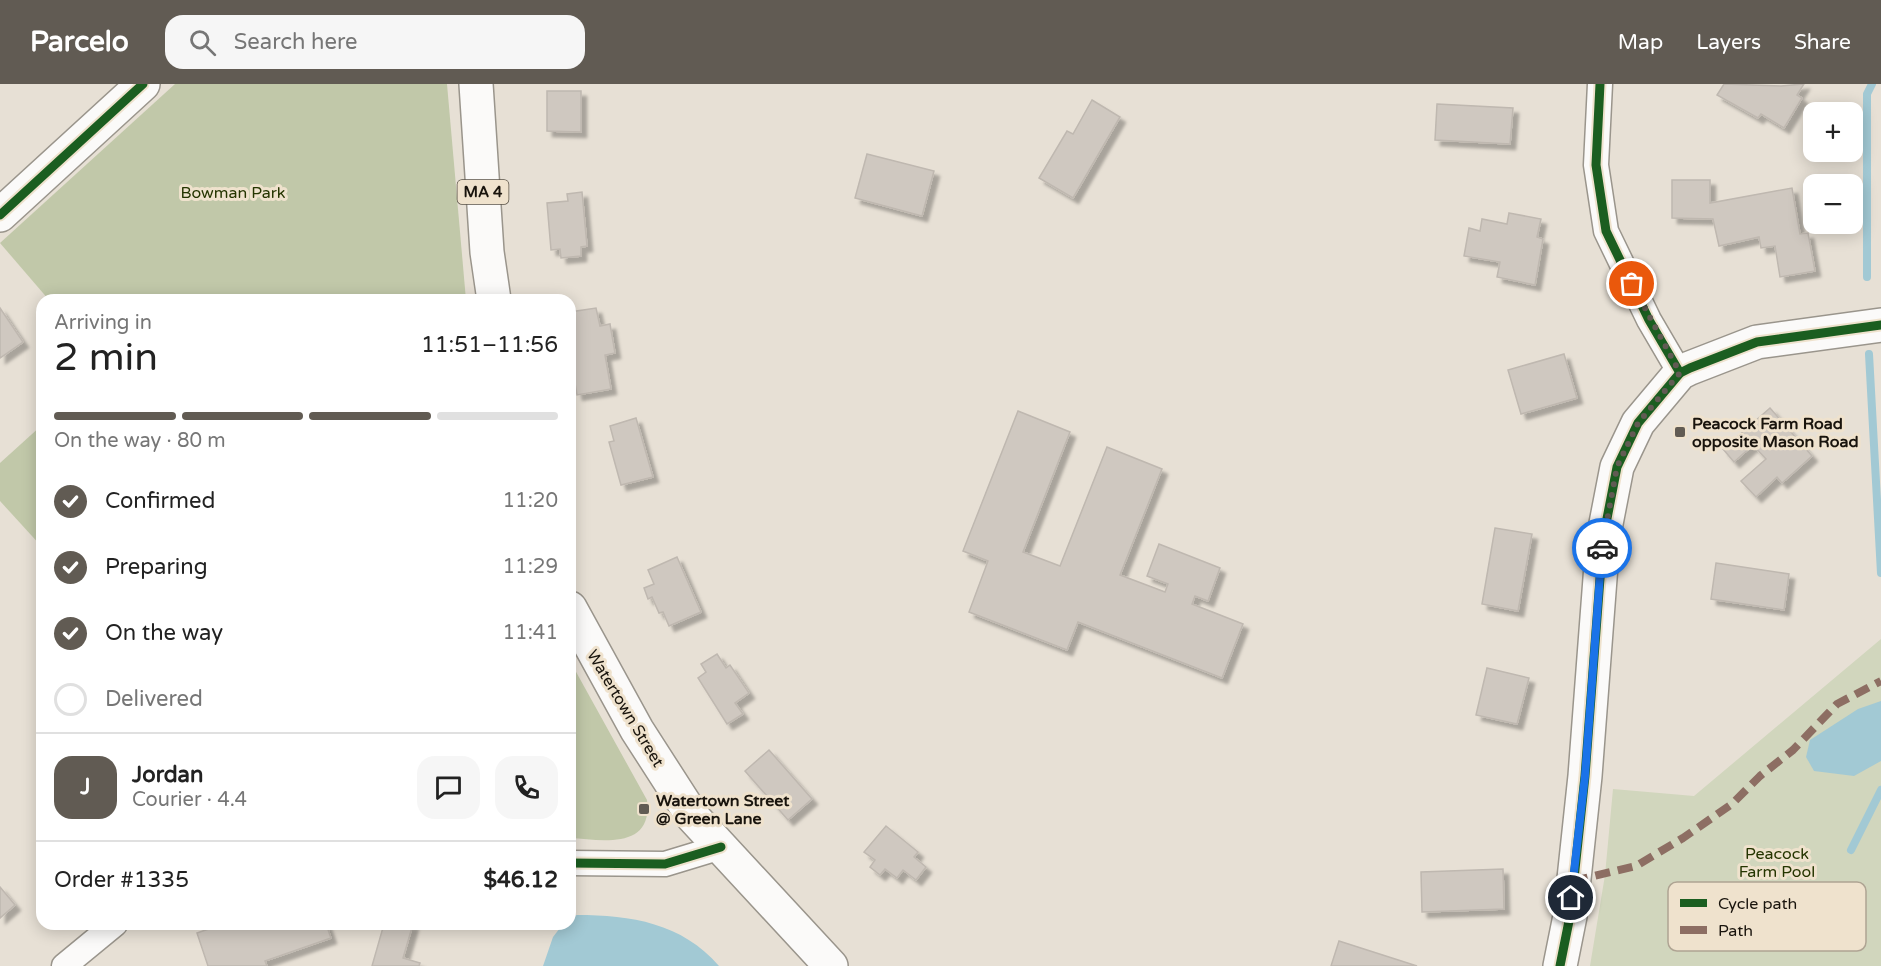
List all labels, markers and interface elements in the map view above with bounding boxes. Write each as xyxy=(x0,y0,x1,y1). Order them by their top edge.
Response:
search box xyxy=(165,15,585,69)
text: Parcelo xyxy=(30,25,129,59)
icon: search xyxy=(186,26,219,59)
text: Search here xyxy=(234,29,358,55)
text: Map xyxy=(1618,30,1663,55)
text: Layers xyxy=(1696,30,1761,55)
text: Share xyxy=(1794,30,1851,55)
map controls xyxy=(1803,102,1863,234)
button: + xyxy=(1803,102,1863,162)
button: − xyxy=(1803,174,1863,234)
road number: MA 4 xyxy=(458,180,508,204)
park label: Bowman Park xyxy=(180,183,286,203)
pin xyxy=(1606,258,1657,309)
icon: bag xyxy=(1615,267,1648,300)
text: Arriving in xyxy=(54,311,152,335)
text: 11:51–11:56 xyxy=(421,332,558,358)
text: 2 min xyxy=(54,334,158,381)
place label: Peacock Farm Road opposite Mason Road xyxy=(1692,414,1859,452)
marker: Peacock Farm Road opposite Mason Road xyxy=(1673,425,1687,439)
text: On the way · 80 m xyxy=(54,429,226,453)
icon: check xyxy=(54,485,87,518)
text: Confirmed xyxy=(105,488,215,514)
text: 11:20 xyxy=(503,489,558,513)
courier xyxy=(1572,518,1632,578)
icon: car xyxy=(1586,532,1619,565)
icon: check xyxy=(54,551,87,584)
text: Preparing xyxy=(105,554,208,580)
text: 11:29 xyxy=(503,555,558,579)
icon: check xyxy=(54,617,87,650)
text: On the way xyxy=(105,620,223,646)
text: 11:41 xyxy=(503,621,558,645)
street label: Watertown Street xyxy=(582,646,668,771)
text: Delivered xyxy=(105,686,203,712)
button: chat xyxy=(417,756,480,819)
button: phone xyxy=(495,756,558,819)
text: Jordan xyxy=(132,762,203,788)
text: J xyxy=(80,774,91,800)
text: Courier · 4.4 xyxy=(132,788,247,812)
place label: Watertown Street @ Green Lane xyxy=(656,791,790,829)
marker: Watertown Street @ Green Lane xyxy=(637,802,651,816)
park label: Peacock Farm Pool xyxy=(1739,844,1815,882)
text: Order #1335 xyxy=(54,867,189,893)
text: $46.12 xyxy=(483,867,558,893)
pin xyxy=(1545,872,1596,923)
icon: home xyxy=(1554,881,1587,914)
legend xyxy=(1668,882,1866,951)
text: Cycle path xyxy=(1718,894,1797,914)
text: Path xyxy=(1718,921,1753,941)

